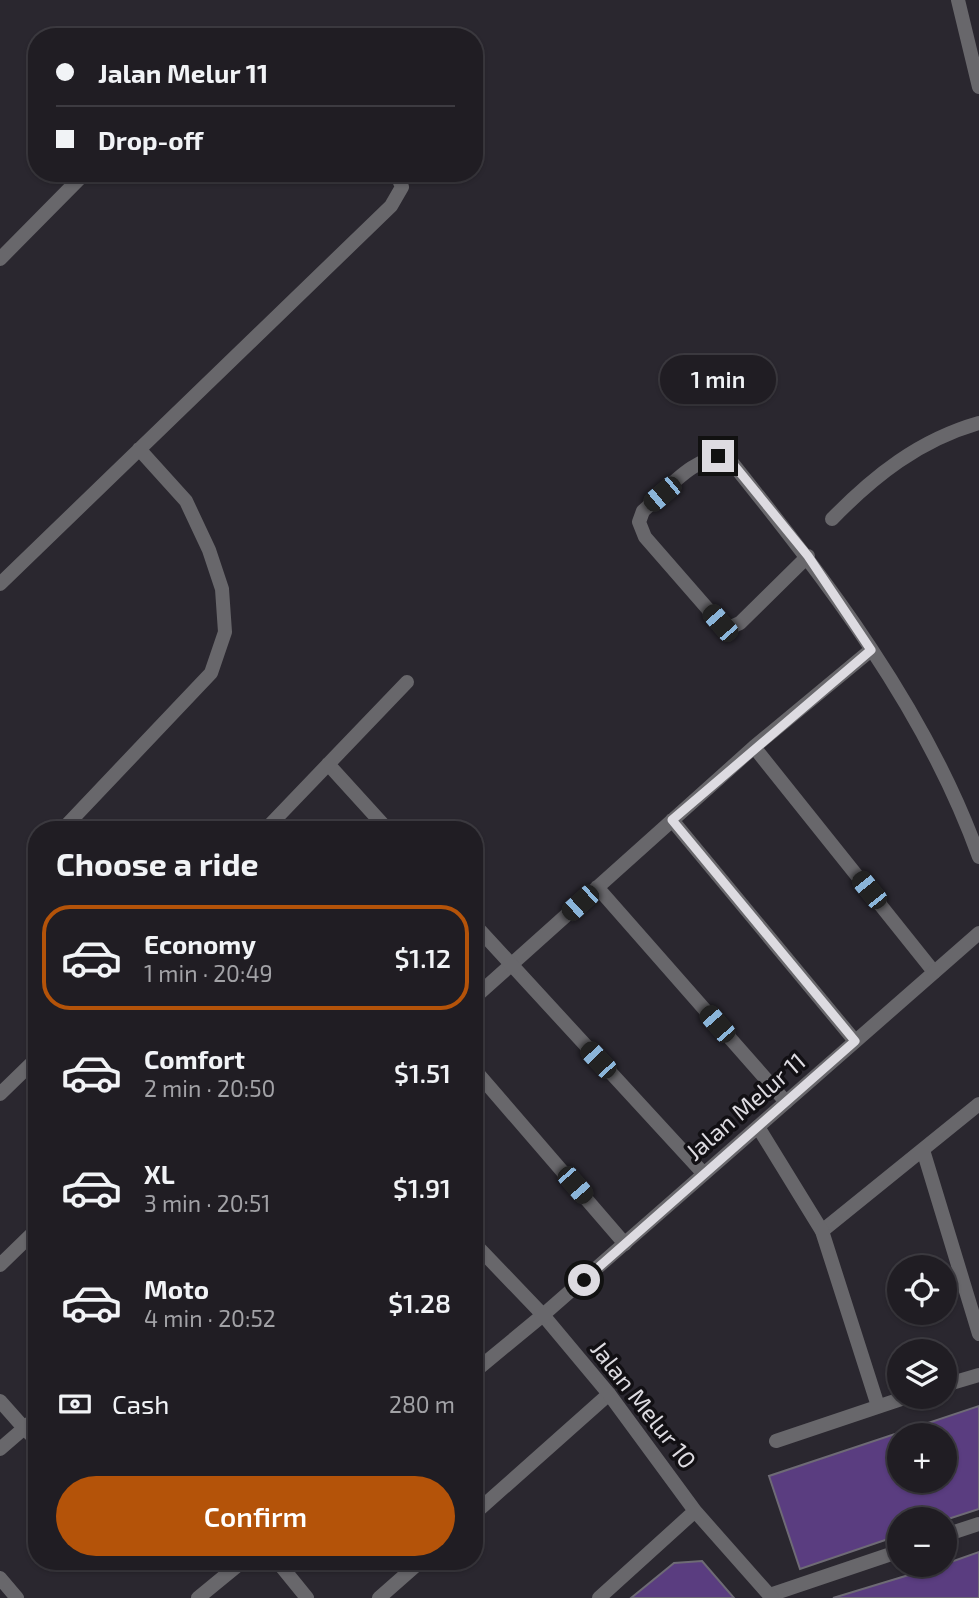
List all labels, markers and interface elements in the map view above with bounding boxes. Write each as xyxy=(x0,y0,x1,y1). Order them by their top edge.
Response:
text: Jalan Melur 11 xyxy=(98,57,268,88)
text: Drop-off xyxy=(98,124,203,155)
callout: 1 min xyxy=(660,354,776,404)
text: 1 min xyxy=(691,365,745,393)
route end xyxy=(702,440,734,472)
car xyxy=(640,472,685,516)
car xyxy=(699,600,742,646)
text: Choose a ride xyxy=(56,844,259,882)
car xyxy=(848,867,891,913)
car xyxy=(558,881,603,925)
icon: car xyxy=(60,926,123,989)
text: Economy xyxy=(144,928,256,959)
text: $1.12 xyxy=(394,942,451,973)
text: 1 min · 20:49 xyxy=(144,959,273,987)
car xyxy=(696,1001,739,1047)
car xyxy=(576,1037,621,1083)
icon: car xyxy=(60,1041,123,1104)
text: Comfort xyxy=(144,1043,245,1074)
street label: Jalan Melur 11 xyxy=(679,1046,811,1166)
text: $1.51 xyxy=(394,1057,451,1088)
text: 2 min · 20:50 xyxy=(144,1074,275,1102)
icon: car xyxy=(60,1156,123,1219)
text: XL xyxy=(144,1158,175,1189)
car xyxy=(554,1162,597,1208)
text: $1.91 xyxy=(393,1172,451,1203)
text: 3 min · 20:51 xyxy=(144,1189,271,1217)
map controls xyxy=(887,1255,957,1577)
button: locate xyxy=(887,1255,957,1325)
route start xyxy=(568,1264,600,1296)
icon: car xyxy=(60,1271,123,1334)
text: Moto xyxy=(144,1273,209,1304)
text: $1.28 xyxy=(388,1287,451,1318)
text: 4 min · 20:52 xyxy=(144,1304,276,1332)
street label: Jalan Melur 10 xyxy=(585,1334,703,1474)
button: layers xyxy=(887,1339,957,1409)
icon: cash xyxy=(56,1385,94,1423)
text: Cash xyxy=(112,1388,169,1419)
text: 280 m xyxy=(389,1390,455,1418)
button: + xyxy=(887,1423,957,1493)
button: Confirm xyxy=(56,1476,455,1556)
button: − xyxy=(887,1507,957,1577)

